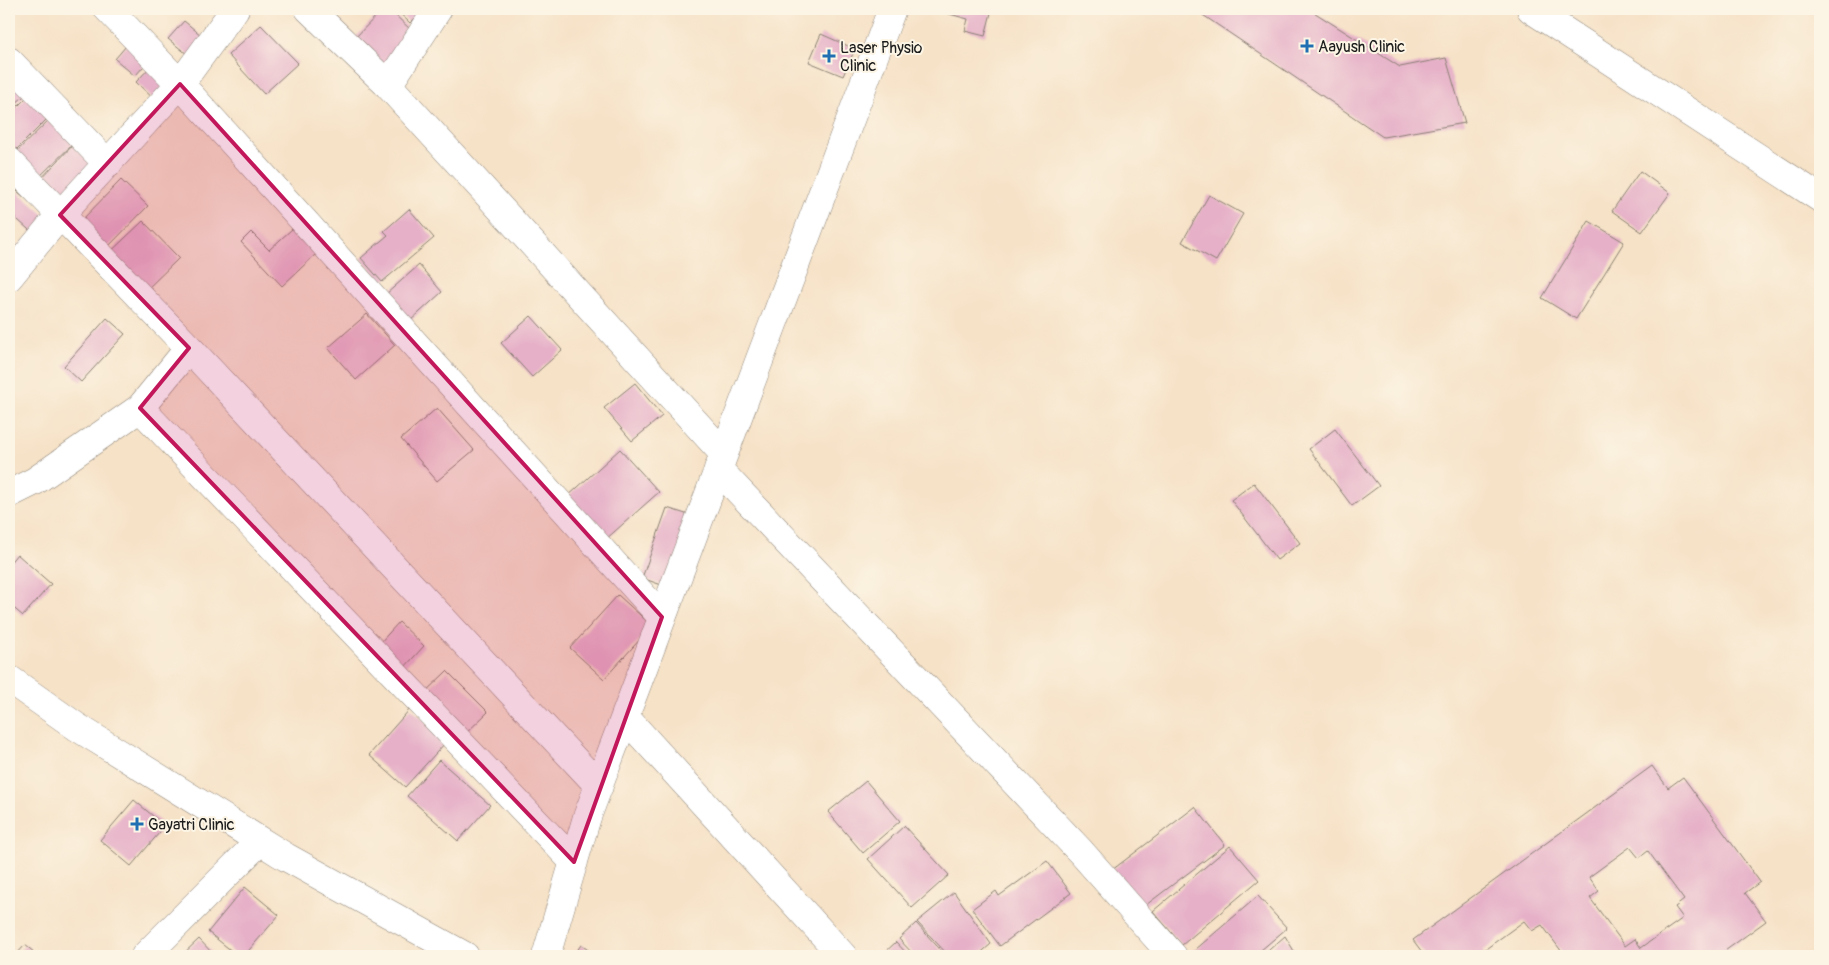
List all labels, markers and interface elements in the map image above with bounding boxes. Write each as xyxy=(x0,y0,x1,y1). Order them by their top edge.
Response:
place label: Aayush Clinic xyxy=(1318,37,1405,57)
place label: Laser Physio Clinic xyxy=(840,38,923,76)
marker: Aayush Clinic xyxy=(1300,39,1314,53)
marker: Laser Physio Clinic xyxy=(822,49,836,63)
place label: Gayatri Clinic xyxy=(148,815,235,835)
marker: Gayatri Clinic xyxy=(130,817,144,831)

